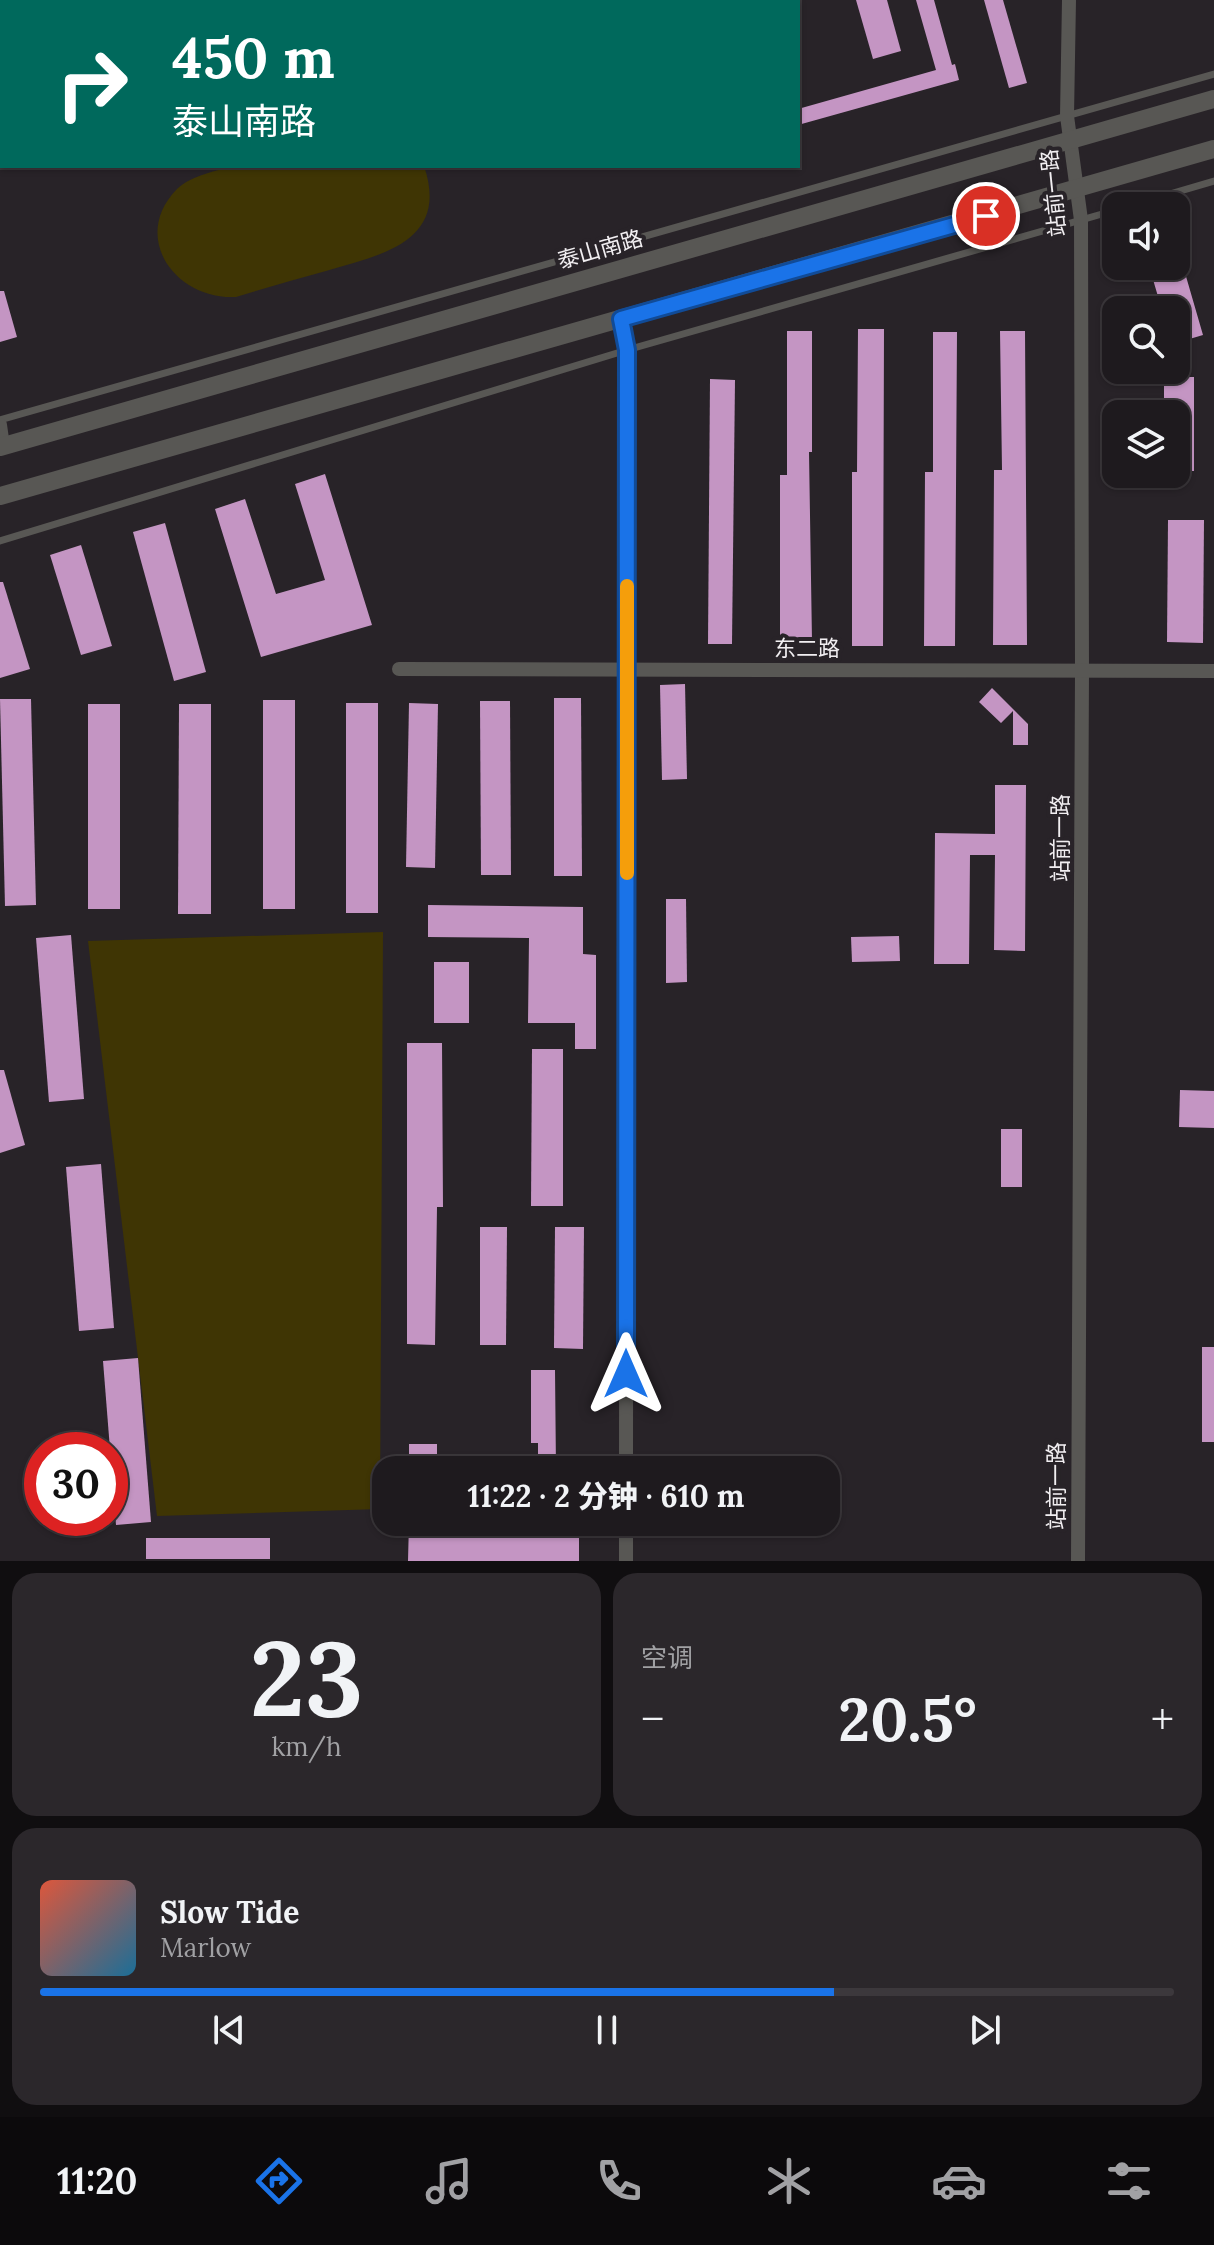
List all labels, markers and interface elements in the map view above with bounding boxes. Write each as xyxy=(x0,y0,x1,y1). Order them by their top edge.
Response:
text: 450 m xyxy=(172,22,335,93)
icon: right xyxy=(40,32,144,136)
text: 泰山南路 xyxy=(172,98,316,144)
street label: 站前一路 xyxy=(1034,148,1072,238)
pin xyxy=(952,182,1020,250)
map controls xyxy=(1102,192,1190,488)
button: sound xyxy=(1102,192,1190,280)
icon: arrive xyxy=(964,194,1008,238)
street label: 泰山南路 xyxy=(554,223,646,275)
button: search xyxy=(1102,296,1190,384)
button: layers xyxy=(1102,400,1190,488)
street label: 东二路 xyxy=(774,634,840,662)
street label: 站前一路 xyxy=(1046,794,1074,882)
position arrow xyxy=(584,1332,668,1416)
speed limit sign: 30 xyxy=(24,1432,128,1536)
street label: 站前一路 xyxy=(1042,1442,1070,1530)
text: 11:22 · 2 分钟 · 610 m xyxy=(468,1477,744,1515)
text: 23 xyxy=(250,1611,363,1744)
text: 空调 xyxy=(641,1641,693,1674)
text: 20.5° xyxy=(838,1681,977,1757)
text: − xyxy=(641,1691,664,1747)
text: + xyxy=(1151,1691,1174,1747)
text: km/h xyxy=(271,1730,342,1763)
text: Slow Tide xyxy=(160,1893,299,1931)
text: Marlow xyxy=(160,1931,251,1964)
icon: previous xyxy=(207,2008,251,2052)
icon: pause xyxy=(585,2008,629,2052)
icon: next xyxy=(963,2008,1007,2052)
icon: directions xyxy=(251,2153,307,2209)
icon: music xyxy=(421,2153,477,2209)
icon: phone xyxy=(591,2153,647,2209)
icon: climate xyxy=(761,2153,817,2209)
icon: car xyxy=(931,2153,987,2209)
icon: filters xyxy=(1101,2153,1157,2209)
text: 11:20 xyxy=(57,2158,137,2204)

